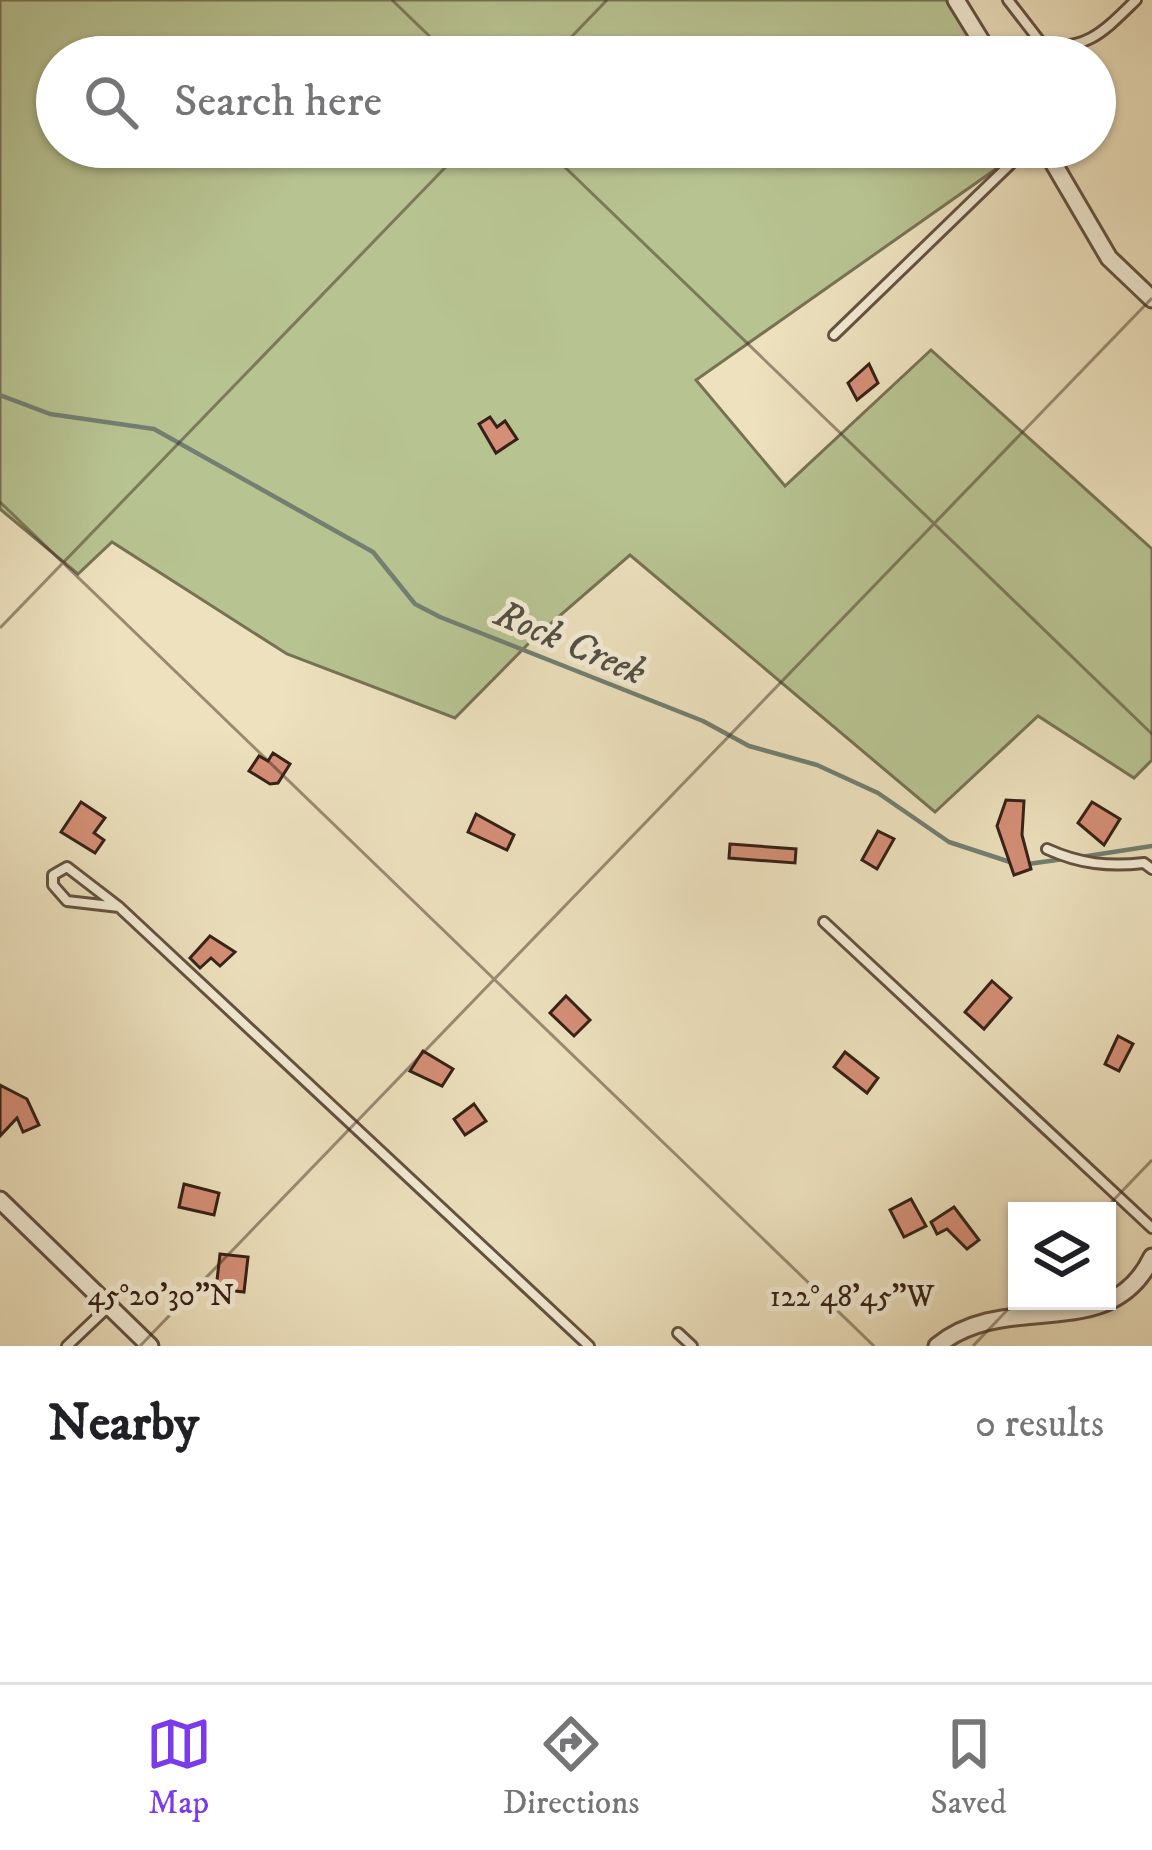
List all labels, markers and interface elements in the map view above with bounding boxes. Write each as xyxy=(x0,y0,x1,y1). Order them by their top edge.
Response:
search box xyxy=(36,36,1116,168)
icon: search xyxy=(78,69,144,135)
text: Search here xyxy=(174,74,382,130)
water label: Rock Creek xyxy=(486,589,654,697)
map controls xyxy=(1008,1202,1116,1310)
button: layers xyxy=(1008,1202,1116,1310)
text: 45°20'30"N xyxy=(88,1278,235,1315)
text: 122°48'45"W xyxy=(770,1279,935,1316)
text: Nearby xyxy=(48,1392,199,1456)
text: 0 results xyxy=(975,1400,1104,1449)
tab: Map xyxy=(146,1711,212,1824)
tab: Directions xyxy=(503,1711,639,1824)
tab: Saved xyxy=(931,1711,1006,1824)

